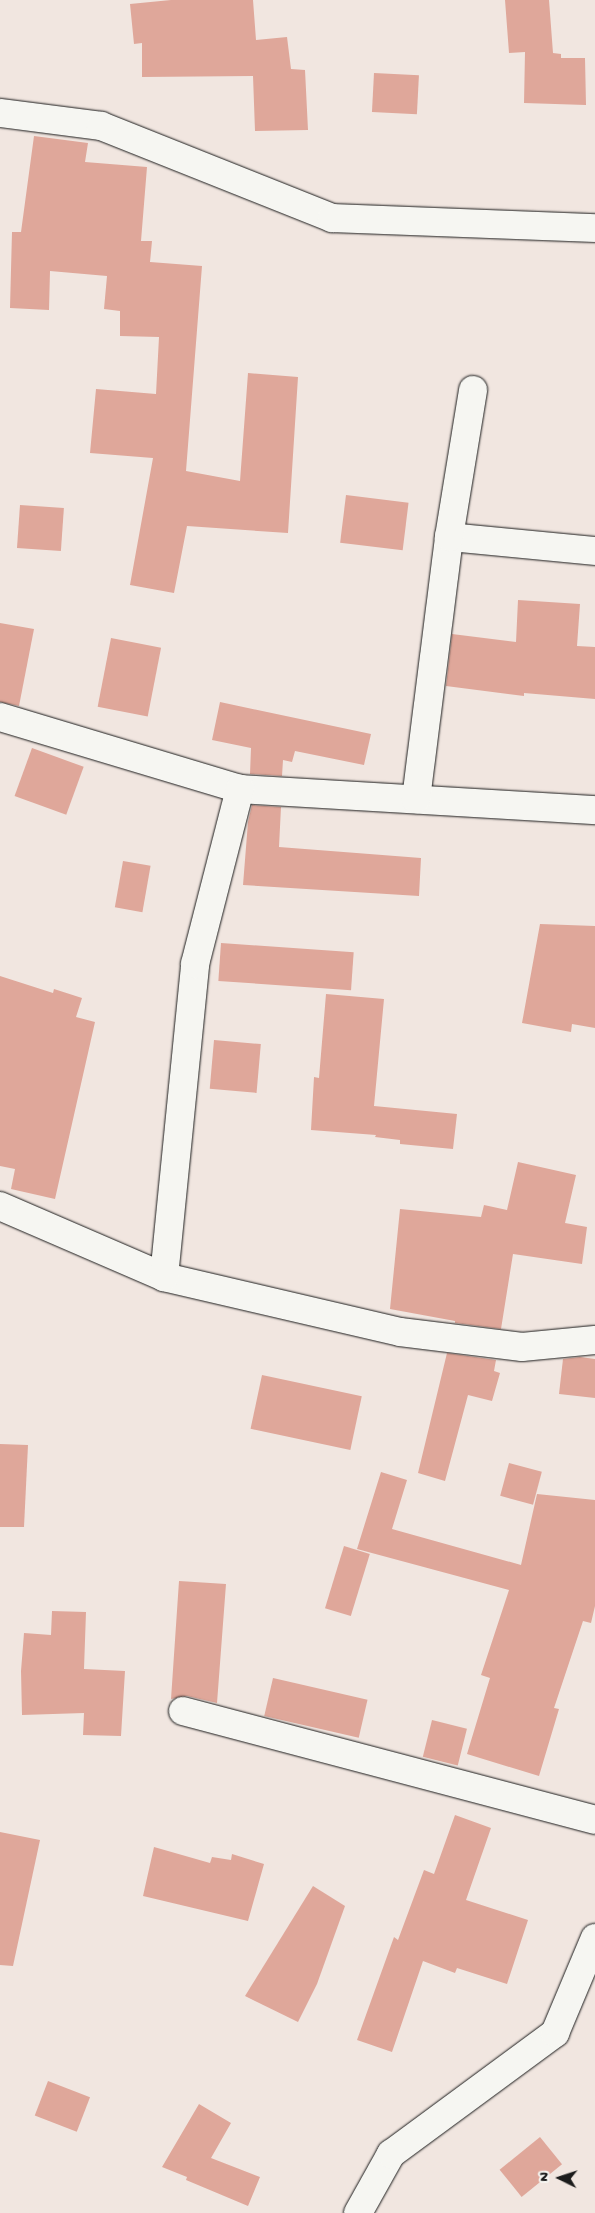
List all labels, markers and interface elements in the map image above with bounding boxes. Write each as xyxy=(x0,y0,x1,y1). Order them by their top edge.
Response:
north arrow xyxy=(535,2153,585,2203)
text: N xyxy=(536,2172,553,2182)

